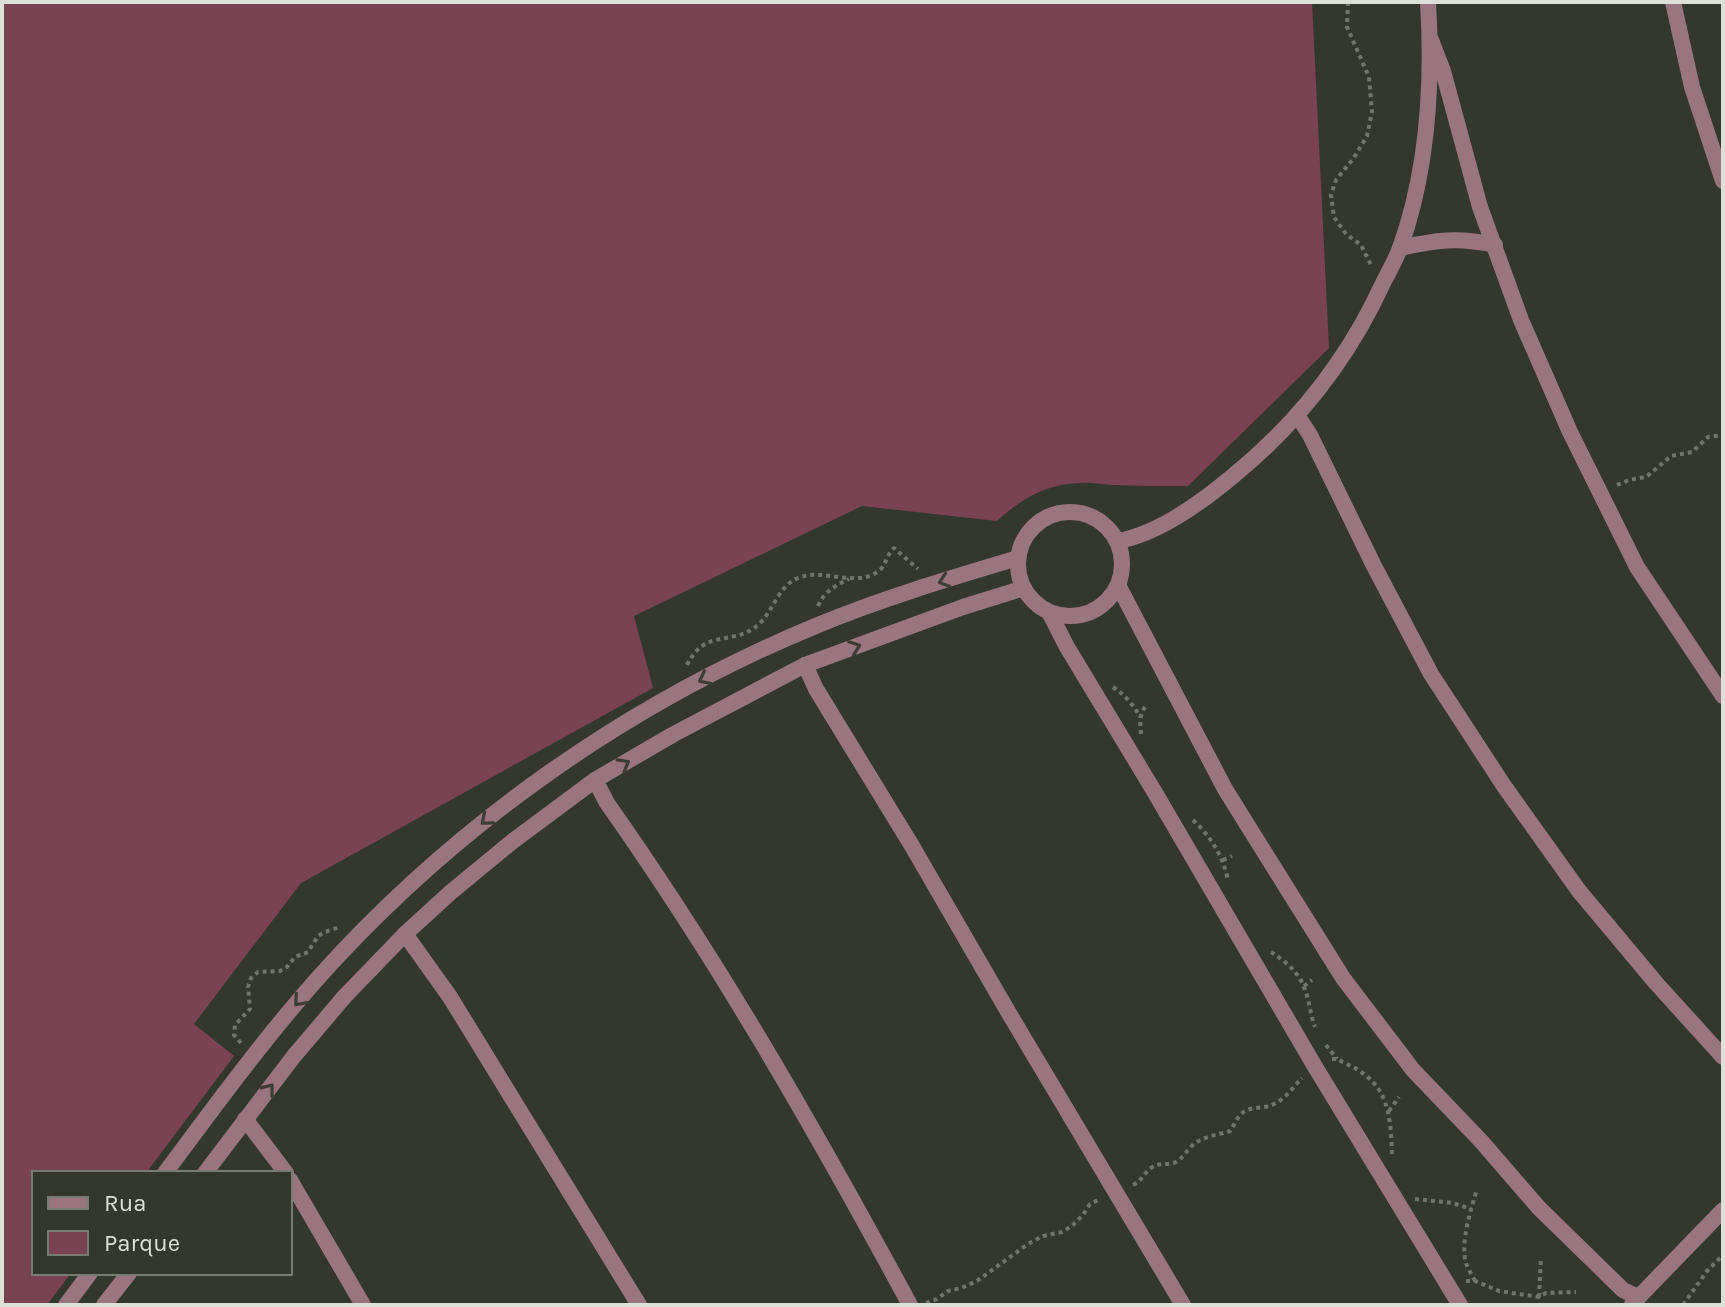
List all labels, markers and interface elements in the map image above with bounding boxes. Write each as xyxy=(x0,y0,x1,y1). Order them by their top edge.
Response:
one-way arrow xyxy=(937,571,951,587)
one-way arrow xyxy=(847,640,861,657)
one-way arrow xyxy=(697,669,712,684)
one-way arrow xyxy=(615,758,629,773)
one-way arrow xyxy=(481,810,495,825)
one-way arrow xyxy=(294,991,309,1006)
one-way arrow xyxy=(259,1083,273,1098)
legend xyxy=(32,1171,292,1275)
text: Rua xyxy=(104,1189,146,1217)
text: Parque xyxy=(104,1229,180,1257)

